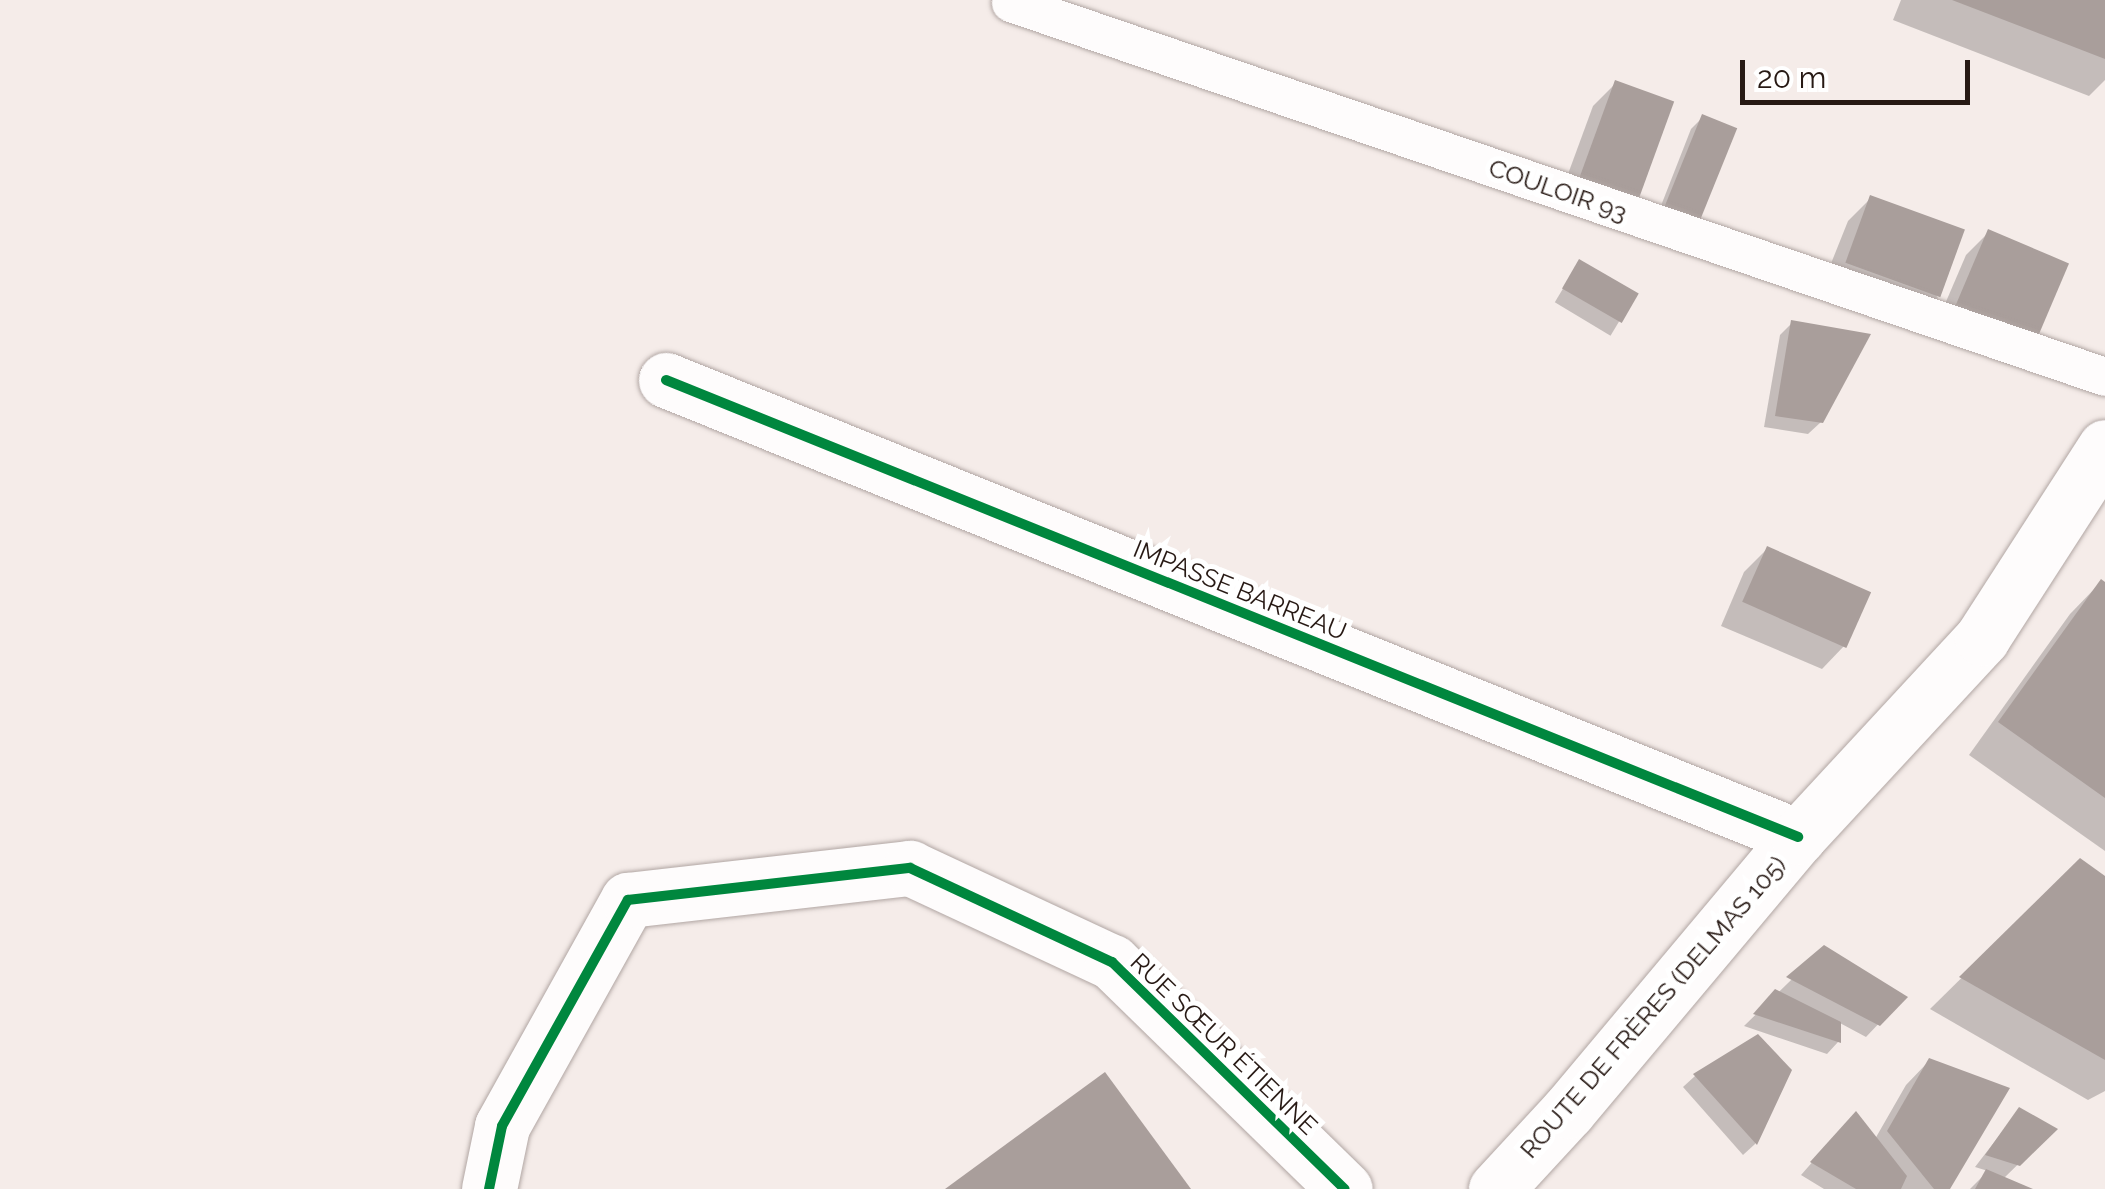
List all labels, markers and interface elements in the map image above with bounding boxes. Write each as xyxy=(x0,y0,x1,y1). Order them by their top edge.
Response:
scale bar xyxy=(1745,40,1975,102)
text: 20 m xyxy=(1757,60,1826,95)
street label: COULOIR 93 xyxy=(1485,152,1631,228)
street label: IMPASSE BARREAU xyxy=(1129,534,1351,646)
street label: ROUTE DE FRÈRES (DELMAS 105) xyxy=(1514,850,1792,1164)
street label: RUE SŒUR ÉTIENNE xyxy=(1124,947,1324,1141)

